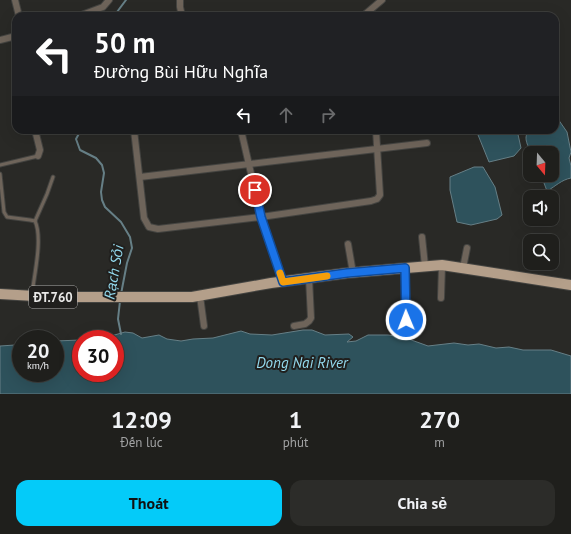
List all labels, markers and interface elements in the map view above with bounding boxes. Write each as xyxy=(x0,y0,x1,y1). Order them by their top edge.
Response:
text: 50 m xyxy=(94,24,155,61)
icon: left xyxy=(28,28,80,80)
text: Đường Bùi Hữu Nghĩa xyxy=(94,60,268,83)
icon: left xyxy=(233,104,255,126)
icon: ahead xyxy=(275,104,297,126)
icon: right xyxy=(317,104,339,126)
north arrow xyxy=(523,146,559,182)
map controls xyxy=(523,146,559,270)
pin xyxy=(238,173,272,207)
icon: arrive xyxy=(244,179,266,201)
button: sound xyxy=(523,190,559,226)
button: search xyxy=(523,234,559,270)
water label: Rạch Sỏi xyxy=(99,242,128,301)
road number: ĐT.760 xyxy=(29,286,77,308)
position arrow xyxy=(385,299,427,341)
speed limit sign: 30 xyxy=(72,330,124,382)
text: 20 xyxy=(27,338,49,364)
water label: Dong Nai River xyxy=(256,353,349,372)
text: km/h xyxy=(27,359,49,372)
text: 12:09 xyxy=(111,404,172,435)
text: 1 xyxy=(289,404,302,435)
text: 270 xyxy=(419,404,460,435)
text: Đến lúc xyxy=(120,434,163,451)
text: phút xyxy=(283,434,308,451)
text: m xyxy=(434,434,445,451)
button: Thoát xyxy=(16,480,282,526)
button: Chia sẻ xyxy=(290,480,555,526)

